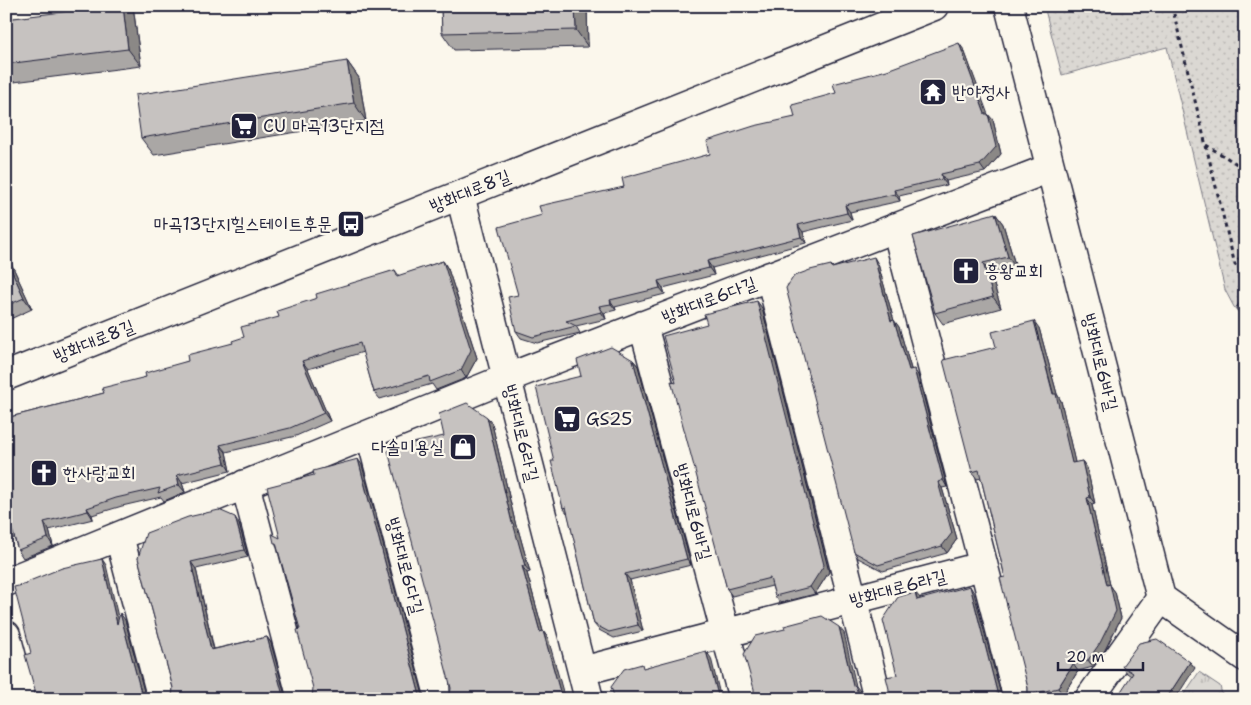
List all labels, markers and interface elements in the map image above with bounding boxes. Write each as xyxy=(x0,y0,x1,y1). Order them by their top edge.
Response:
temple icon: 반야정사 xyxy=(918,77,948,107)
place label: 반야정사 xyxy=(952,80,1010,104)
supermarket icon: CU 마곡13단지점 xyxy=(229,111,259,141)
place label: CU 마곡13단지점 xyxy=(263,114,384,138)
street label: 방화대로8길 xyxy=(426,164,514,218)
bus stop icon: 마곡13단지힐스테이트후문 xyxy=(336,209,366,239)
place label: 마곡13단지힐스테이트후문 xyxy=(153,212,332,236)
church icon: 흥왕교회 xyxy=(951,256,981,286)
place label: 흥왕교회 xyxy=(985,259,1043,283)
street label: 방화대로6다길 xyxy=(658,271,760,329)
street label: 방화대로6바길 xyxy=(1076,311,1124,414)
street label: 방화대로8길 xyxy=(50,314,138,368)
street label: 방화대로6라길 xyxy=(497,382,545,485)
supermarket icon: GS25 xyxy=(552,404,582,434)
place label: GS25 xyxy=(586,407,632,431)
shop icon: 다솔미용실 xyxy=(448,432,478,462)
place label: 다솔미용실 xyxy=(372,435,445,459)
church icon: 한사랑교회 xyxy=(29,458,59,488)
place label: 한사랑교회 xyxy=(63,461,135,485)
street label: 방화대로6바길 xyxy=(669,461,718,564)
street label: 방화대로6다길 xyxy=(381,515,430,618)
street label: 방화대로6라길 xyxy=(847,563,950,612)
scale bar xyxy=(1058,640,1144,672)
text: 20 m xyxy=(1066,647,1105,667)

